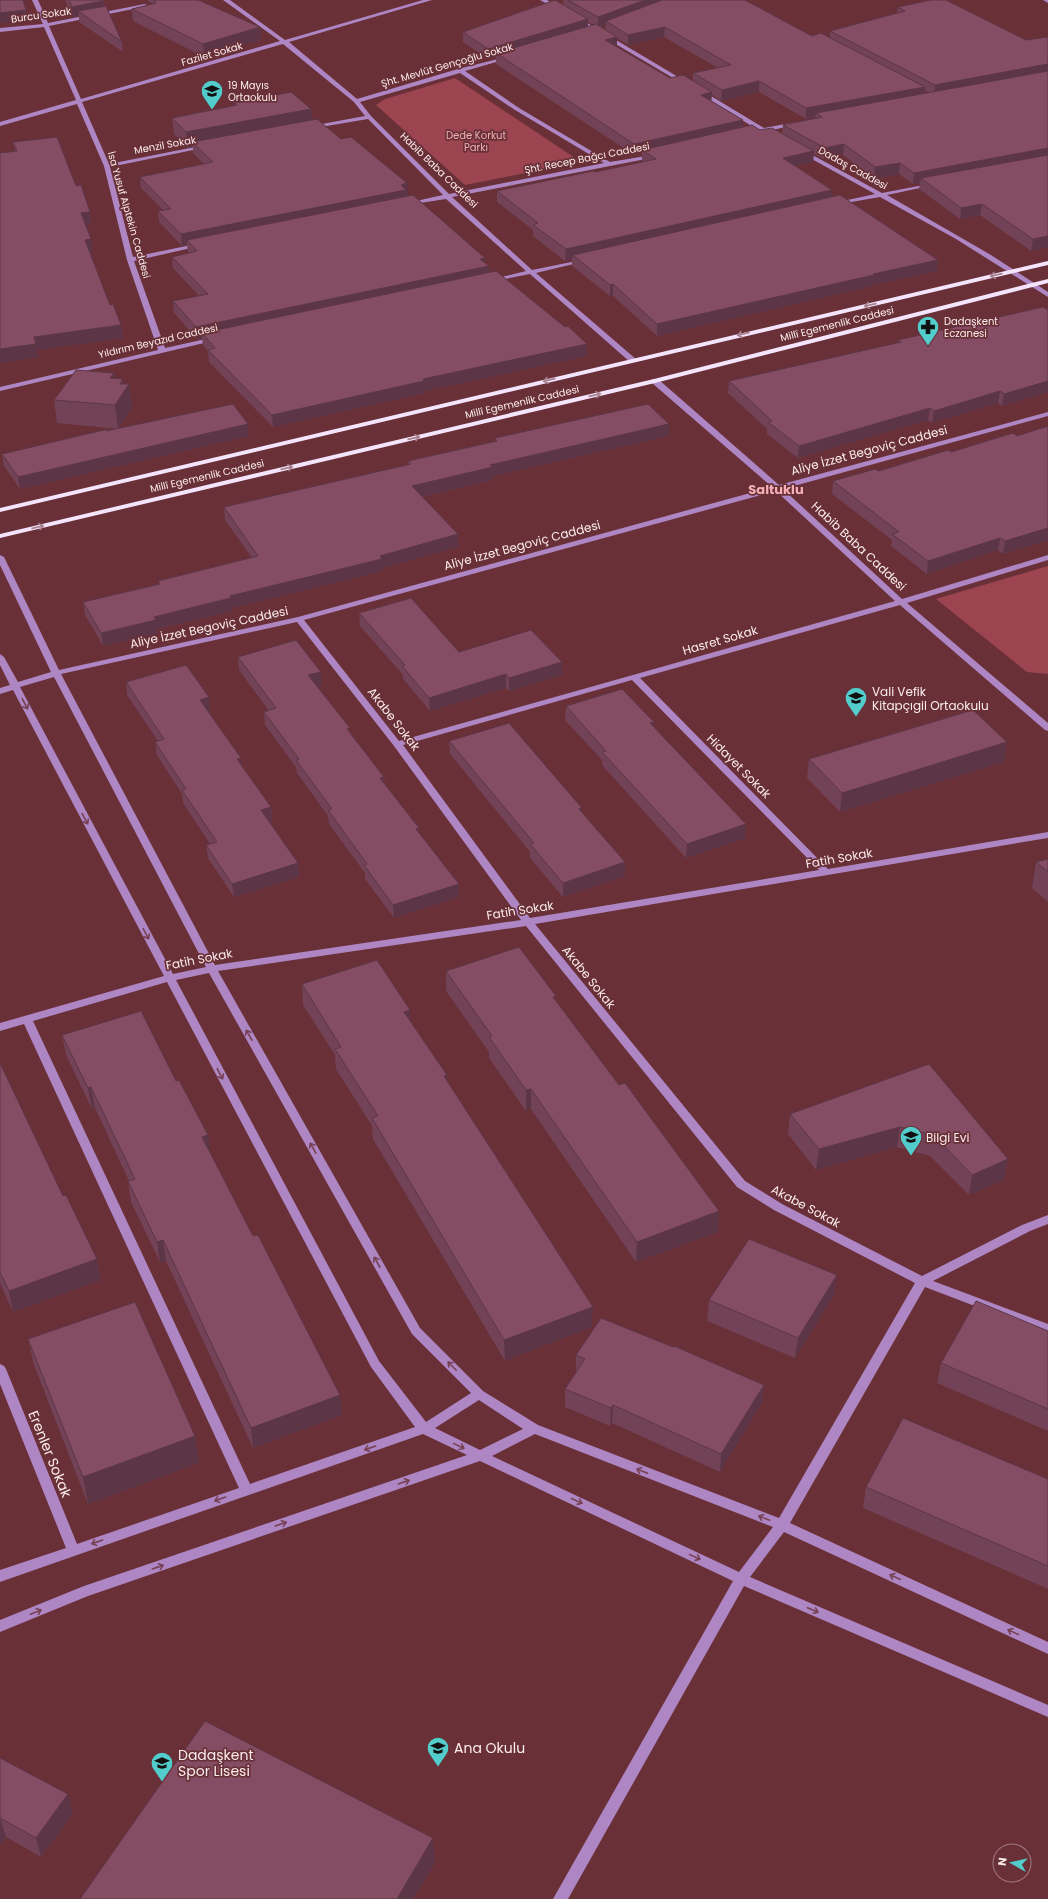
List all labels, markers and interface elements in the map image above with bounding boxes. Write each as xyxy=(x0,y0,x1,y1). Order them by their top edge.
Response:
street label: Burcu Sokak xyxy=(10,3,73,27)
street label: Fazilet Sokak xyxy=(180,38,245,70)
street label: Şht. Mevlüt Gençoğlu Sokak xyxy=(379,39,516,91)
school or university icon: 19 Mayıs Ortaokulu xyxy=(199,78,225,111)
place label: 19 Mayıs Ortaokulu xyxy=(228,78,277,105)
park label: Dede Korkut Parkı xyxy=(446,128,506,155)
street label: Habib Baba Caddesi xyxy=(397,129,481,211)
street label: Menzil Sokak xyxy=(133,132,198,158)
street label: Şht. Recep Bağcı Caddesi xyxy=(523,138,651,178)
street label: Dadaş Caddesi xyxy=(816,143,890,193)
street label: İsa Yusuf Alptekin Caddesi xyxy=(104,150,154,280)
one-way arrow xyxy=(990,271,1003,279)
one-way arrow xyxy=(864,301,877,309)
street label: Millî Egemenlik Caddesi xyxy=(779,303,895,345)
pharmacy icon: Dadaşkent Eczanesi xyxy=(915,314,941,347)
place label: Dadaşkent Eczanesi xyxy=(944,314,998,341)
street label: Yıldırım Beyazıd Caddesi xyxy=(97,320,219,362)
one-way arrow xyxy=(737,331,750,339)
one-way arrow xyxy=(542,377,555,385)
street label: Millî Egemenlik Caddesi xyxy=(463,382,581,422)
one-way arrow xyxy=(588,391,601,398)
street label: Aliye İzzet Begoviç Caddesi xyxy=(789,421,949,479)
one-way arrow xyxy=(407,433,420,441)
street label: Millî Egemenlik Caddesi xyxy=(148,456,266,496)
one-way arrow xyxy=(280,463,293,471)
district label: Saltuklu xyxy=(748,480,804,499)
street label: Habib Baba Caddesi xyxy=(808,498,910,595)
street label: Aliye İzzet Begoviç Caddesi xyxy=(442,516,602,574)
one-way arrow xyxy=(31,522,44,530)
street label: Aliye İzzet Begoviç Caddesi xyxy=(128,602,290,652)
street label: Hasret Sokak xyxy=(680,621,760,659)
place label: Vali Vefik Kitapçıgil Ortaokulu xyxy=(872,683,989,714)
street label: Akabe Sokak xyxy=(364,684,425,755)
school or university icon: Vali Vefik Kitapçıgil Ortaokulu xyxy=(843,685,869,718)
one-way arrow xyxy=(21,698,29,710)
street label: Hidayet Sokak xyxy=(703,730,775,802)
one-way arrow xyxy=(82,813,90,825)
street label: Fatih Sokak xyxy=(804,844,875,872)
street label: Fatih Sokak xyxy=(485,896,556,924)
one-way arrow xyxy=(143,928,150,940)
street label: Akabe Sokak xyxy=(558,942,620,1013)
street label: Fatih Sokak xyxy=(164,944,235,974)
one-way arrow xyxy=(245,1029,253,1041)
one-way arrow xyxy=(217,1067,225,1079)
school or university icon: Bilgi Evi xyxy=(898,1124,924,1157)
place label: Bilgi Evi xyxy=(926,1129,969,1146)
one-way arrow xyxy=(309,1142,316,1154)
street label: Akabe Sokak xyxy=(768,1181,844,1232)
one-way arrow xyxy=(372,1256,380,1268)
one-way arrow xyxy=(447,1362,457,1371)
street label: Erenler Sokak xyxy=(23,1408,77,1501)
one-way arrow xyxy=(453,1443,465,1450)
one-way arrow xyxy=(364,1444,376,1452)
one-way arrow xyxy=(637,1466,649,1474)
one-way arrow xyxy=(397,1478,410,1485)
one-way arrow xyxy=(215,1496,227,1504)
one-way arrow xyxy=(571,1498,583,1505)
one-way arrow xyxy=(758,1513,770,1521)
one-way arrow xyxy=(275,1520,287,1528)
one-way arrow xyxy=(92,1538,104,1546)
one-way arrow xyxy=(688,1554,700,1561)
one-way arrow xyxy=(152,1562,164,1570)
one-way arrow xyxy=(889,1573,901,1580)
one-way arrow xyxy=(30,1607,42,1615)
one-way arrow xyxy=(807,1607,819,1614)
one-way arrow xyxy=(1007,1628,1019,1635)
school or university icon: Ana Okulu xyxy=(425,1735,451,1768)
place label: Ana Okulu xyxy=(454,1738,525,1758)
place label: Dadaşkent Spor Lisesi xyxy=(178,1745,254,1781)
school or university icon: Dadaşkent Spor Lisesi xyxy=(149,1750,175,1783)
north arrow xyxy=(992,1843,1032,1883)
text: N xyxy=(994,1856,1011,1867)

